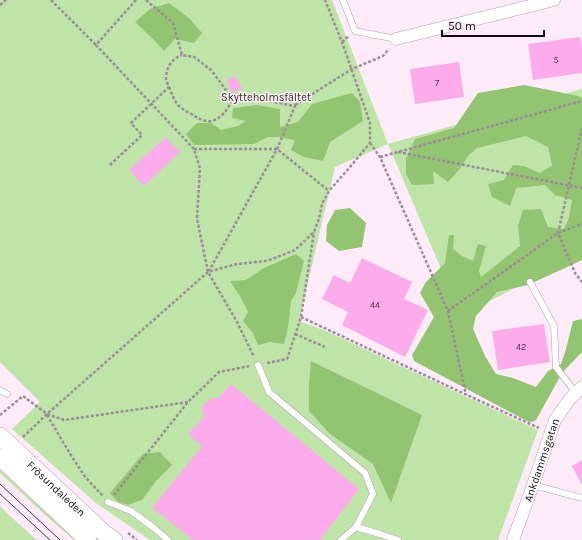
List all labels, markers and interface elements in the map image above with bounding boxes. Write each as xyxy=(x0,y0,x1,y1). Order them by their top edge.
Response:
scale bar xyxy=(442,12,544,38)
text: 50 m xyxy=(448,19,476,33)
house number: 5 xyxy=(553,55,559,65)
house number: 7 xyxy=(435,78,440,88)
park label: Skytteholmsfältet xyxy=(221,91,311,104)
house number: 44 xyxy=(370,300,380,310)
house number: 42 xyxy=(516,342,526,352)
street label: Ankdammsgatan xyxy=(521,417,562,504)
street label: Frösundaleden xyxy=(24,459,88,519)

